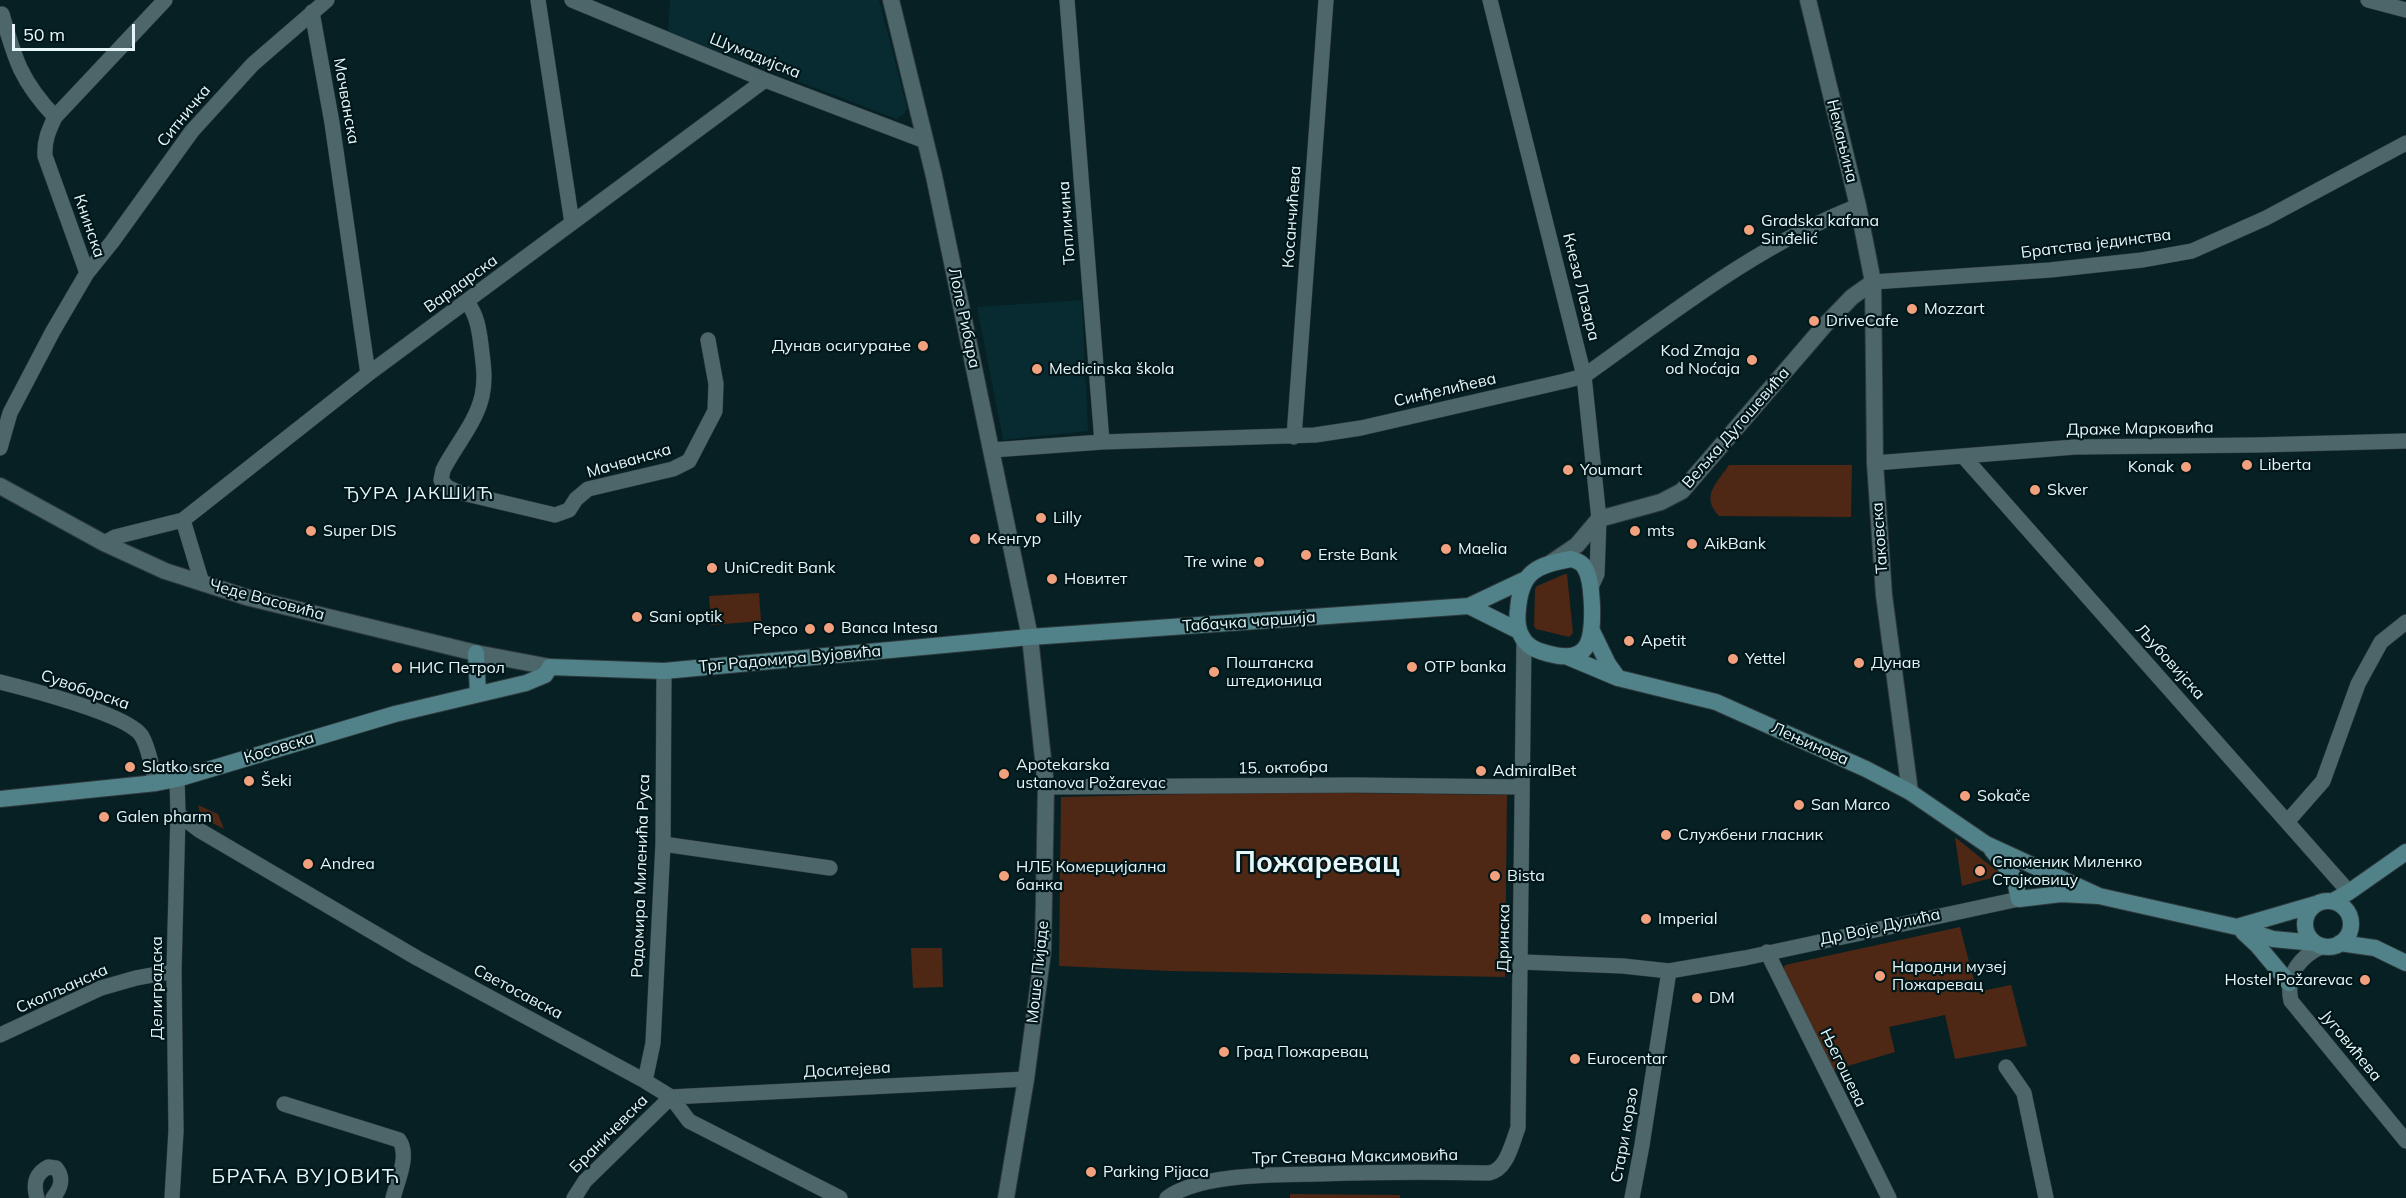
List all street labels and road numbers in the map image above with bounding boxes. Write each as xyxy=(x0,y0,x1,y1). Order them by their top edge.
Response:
street label: Шумадијска xyxy=(707,29,803,83)
street label: Мачванска xyxy=(329,56,363,146)
street label: Ситничка xyxy=(153,81,215,151)
street label: Немањина xyxy=(1822,97,1862,185)
street label: Косанчићева xyxy=(1279,165,1305,269)
street label: Топличина xyxy=(1054,180,1080,266)
street label: Книнска xyxy=(69,192,109,260)
street label: Братства јединства xyxy=(2020,225,2172,263)
street label: Кнеза Лазара xyxy=(1558,231,1604,343)
street label: Вардарска xyxy=(421,251,501,317)
street label: Лоле Рибара xyxy=(944,266,984,370)
street label: Вељка Дугошевића xyxy=(1678,364,1794,492)
street label: Синђелићева xyxy=(1392,369,1498,411)
street label: Драже Марковића xyxy=(2066,418,2214,440)
street label: Мачванска xyxy=(584,440,674,482)
street label: Таковска xyxy=(1868,502,1892,574)
street label: Чеде Васовића xyxy=(207,575,327,625)
street label: Табачка чаршија xyxy=(1182,608,1316,636)
street label: Љубовијска xyxy=(2131,620,2209,704)
street label: Трг Радомира Вујовића xyxy=(698,641,882,677)
street label: Сувоборска xyxy=(38,666,132,714)
street label: Лењинова xyxy=(1768,718,1852,770)
street label: Косовска xyxy=(242,728,316,768)
street label: 15. октобра xyxy=(1238,758,1328,778)
street label: Радомира Миленића Руса xyxy=(628,774,654,978)
street label: Дринска xyxy=(1494,904,1514,972)
street label: Др Воје Дулића xyxy=(1818,905,1942,949)
street label: Моше Пијаде xyxy=(1023,920,1053,1024)
street label: Делиградска xyxy=(147,936,167,1040)
street label: Скопљанска xyxy=(13,960,111,1018)
street label: Светосавска xyxy=(470,960,566,1024)
street label: Југовићева xyxy=(2317,1007,2385,1085)
street label: Његошева xyxy=(1816,1026,1870,1110)
street label: Доситејева xyxy=(803,1058,891,1082)
street label: Стари корзо xyxy=(1607,1086,1643,1184)
street label: Браничевска xyxy=(566,1091,652,1177)
street label: Трг Стевана Максимовића xyxy=(1252,1146,1458,1168)

